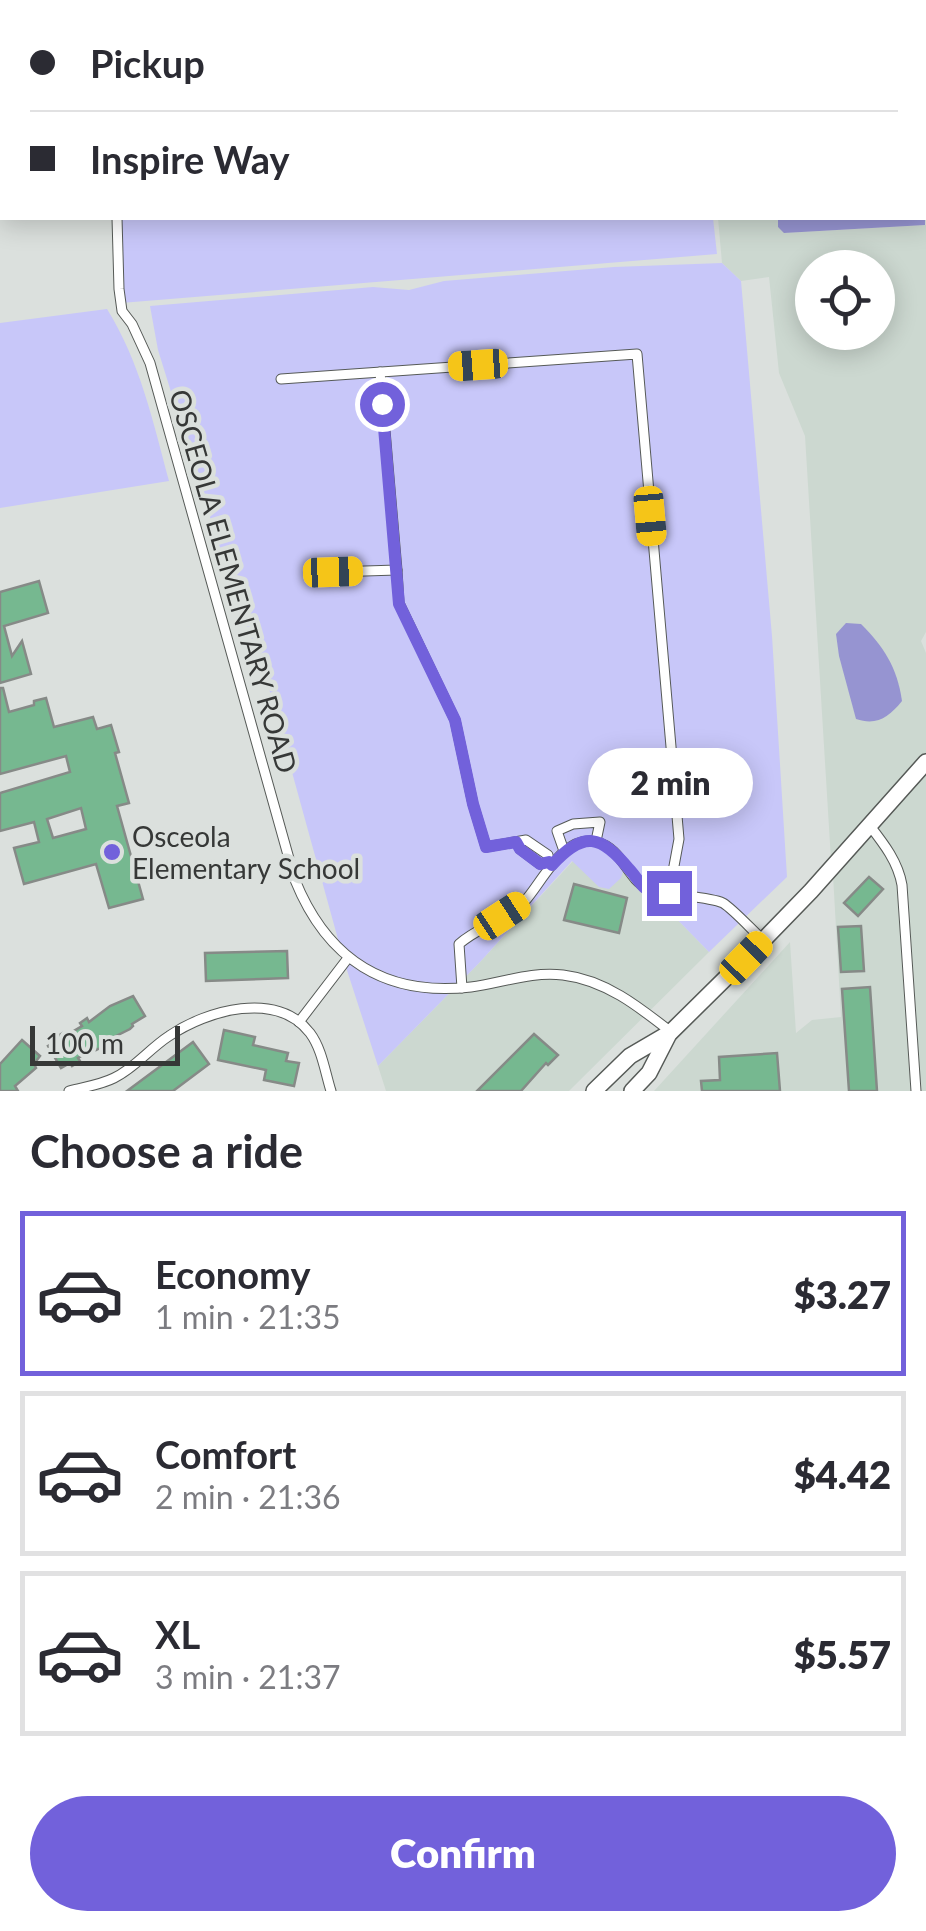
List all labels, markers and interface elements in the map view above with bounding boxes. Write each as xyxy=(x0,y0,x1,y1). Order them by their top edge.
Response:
text: Pickup xyxy=(90,40,205,86)
text: Inspire Way xyxy=(90,136,290,182)
map controls xyxy=(795,250,895,350)
button: locate xyxy=(795,250,895,350)
car xyxy=(447,348,509,382)
route start xyxy=(360,382,405,427)
street label: OSCEOLA ELEMENTARY ROAD xyxy=(163,385,305,777)
car xyxy=(632,485,668,547)
car xyxy=(302,556,364,588)
callout: 2 min xyxy=(586,748,752,818)
text: 2 min xyxy=(631,763,710,802)
place label: Osceola Elementary School xyxy=(132,819,360,885)
marker: Osceola Elementary School xyxy=(101,841,123,863)
route end xyxy=(647,871,692,916)
car xyxy=(469,887,535,945)
car xyxy=(714,926,778,990)
scale bar xyxy=(30,1021,180,1066)
text: 100 m xyxy=(45,1026,124,1060)
text: Choose a ride xyxy=(30,1124,303,1178)
icon: car xyxy=(35,1249,125,1339)
text: Economy xyxy=(155,1251,310,1297)
text: $3.27 xyxy=(794,1271,891,1317)
text: 1 min · 21:35 xyxy=(155,1297,341,1336)
icon: car xyxy=(35,1429,125,1519)
text: Comfort xyxy=(155,1431,296,1477)
text: $4.42 xyxy=(794,1451,891,1497)
text: 2 min · 21:36 xyxy=(155,1477,341,1516)
icon: car xyxy=(35,1609,125,1699)
text: XL xyxy=(155,1611,200,1657)
text: $5.57 xyxy=(794,1631,891,1677)
text: 3 min · 21:37 xyxy=(155,1657,341,1696)
button: Confirm xyxy=(30,1796,896,1911)

